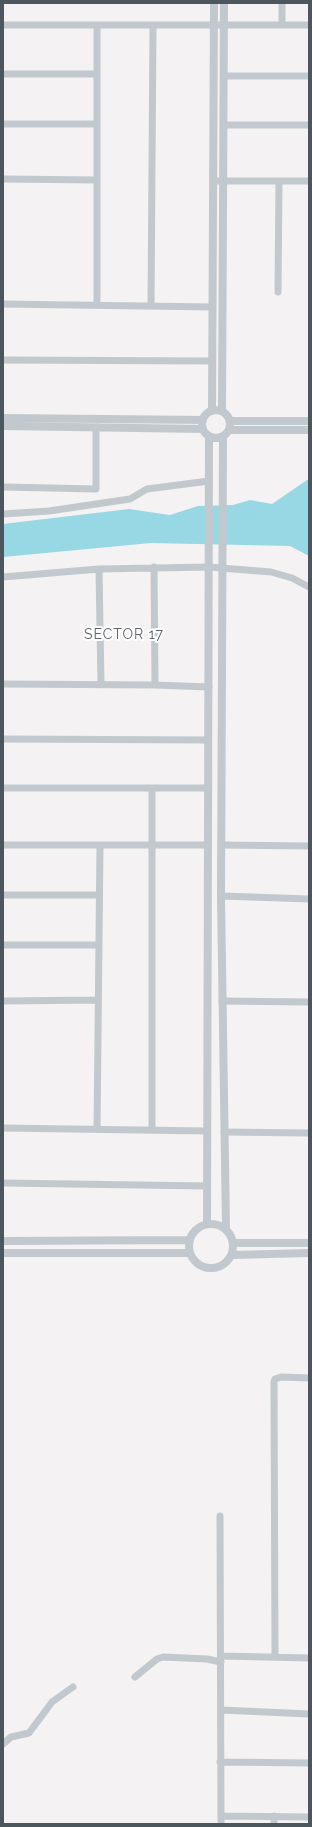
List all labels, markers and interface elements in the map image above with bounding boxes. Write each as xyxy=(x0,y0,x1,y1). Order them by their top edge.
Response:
district label: SECTOR 17 xyxy=(84,627,164,643)

